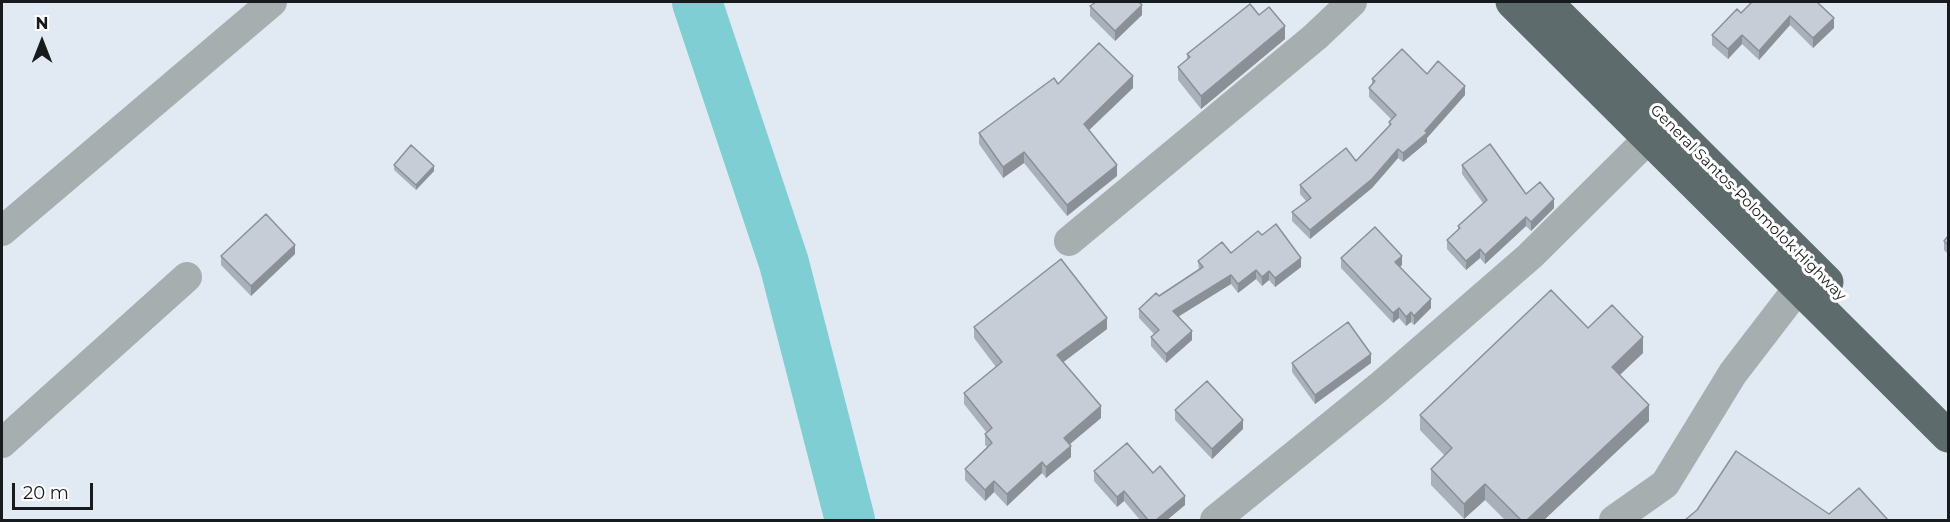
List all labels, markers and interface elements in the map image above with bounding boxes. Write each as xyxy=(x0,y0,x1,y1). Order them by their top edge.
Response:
north arrow xyxy=(12,12,72,72)
text: N xyxy=(36,14,48,33)
street label: General Santos-Polomolok Highway xyxy=(1646,101,1850,305)
scale bar xyxy=(15,471,96,509)
text: 20 m xyxy=(23,482,69,504)

